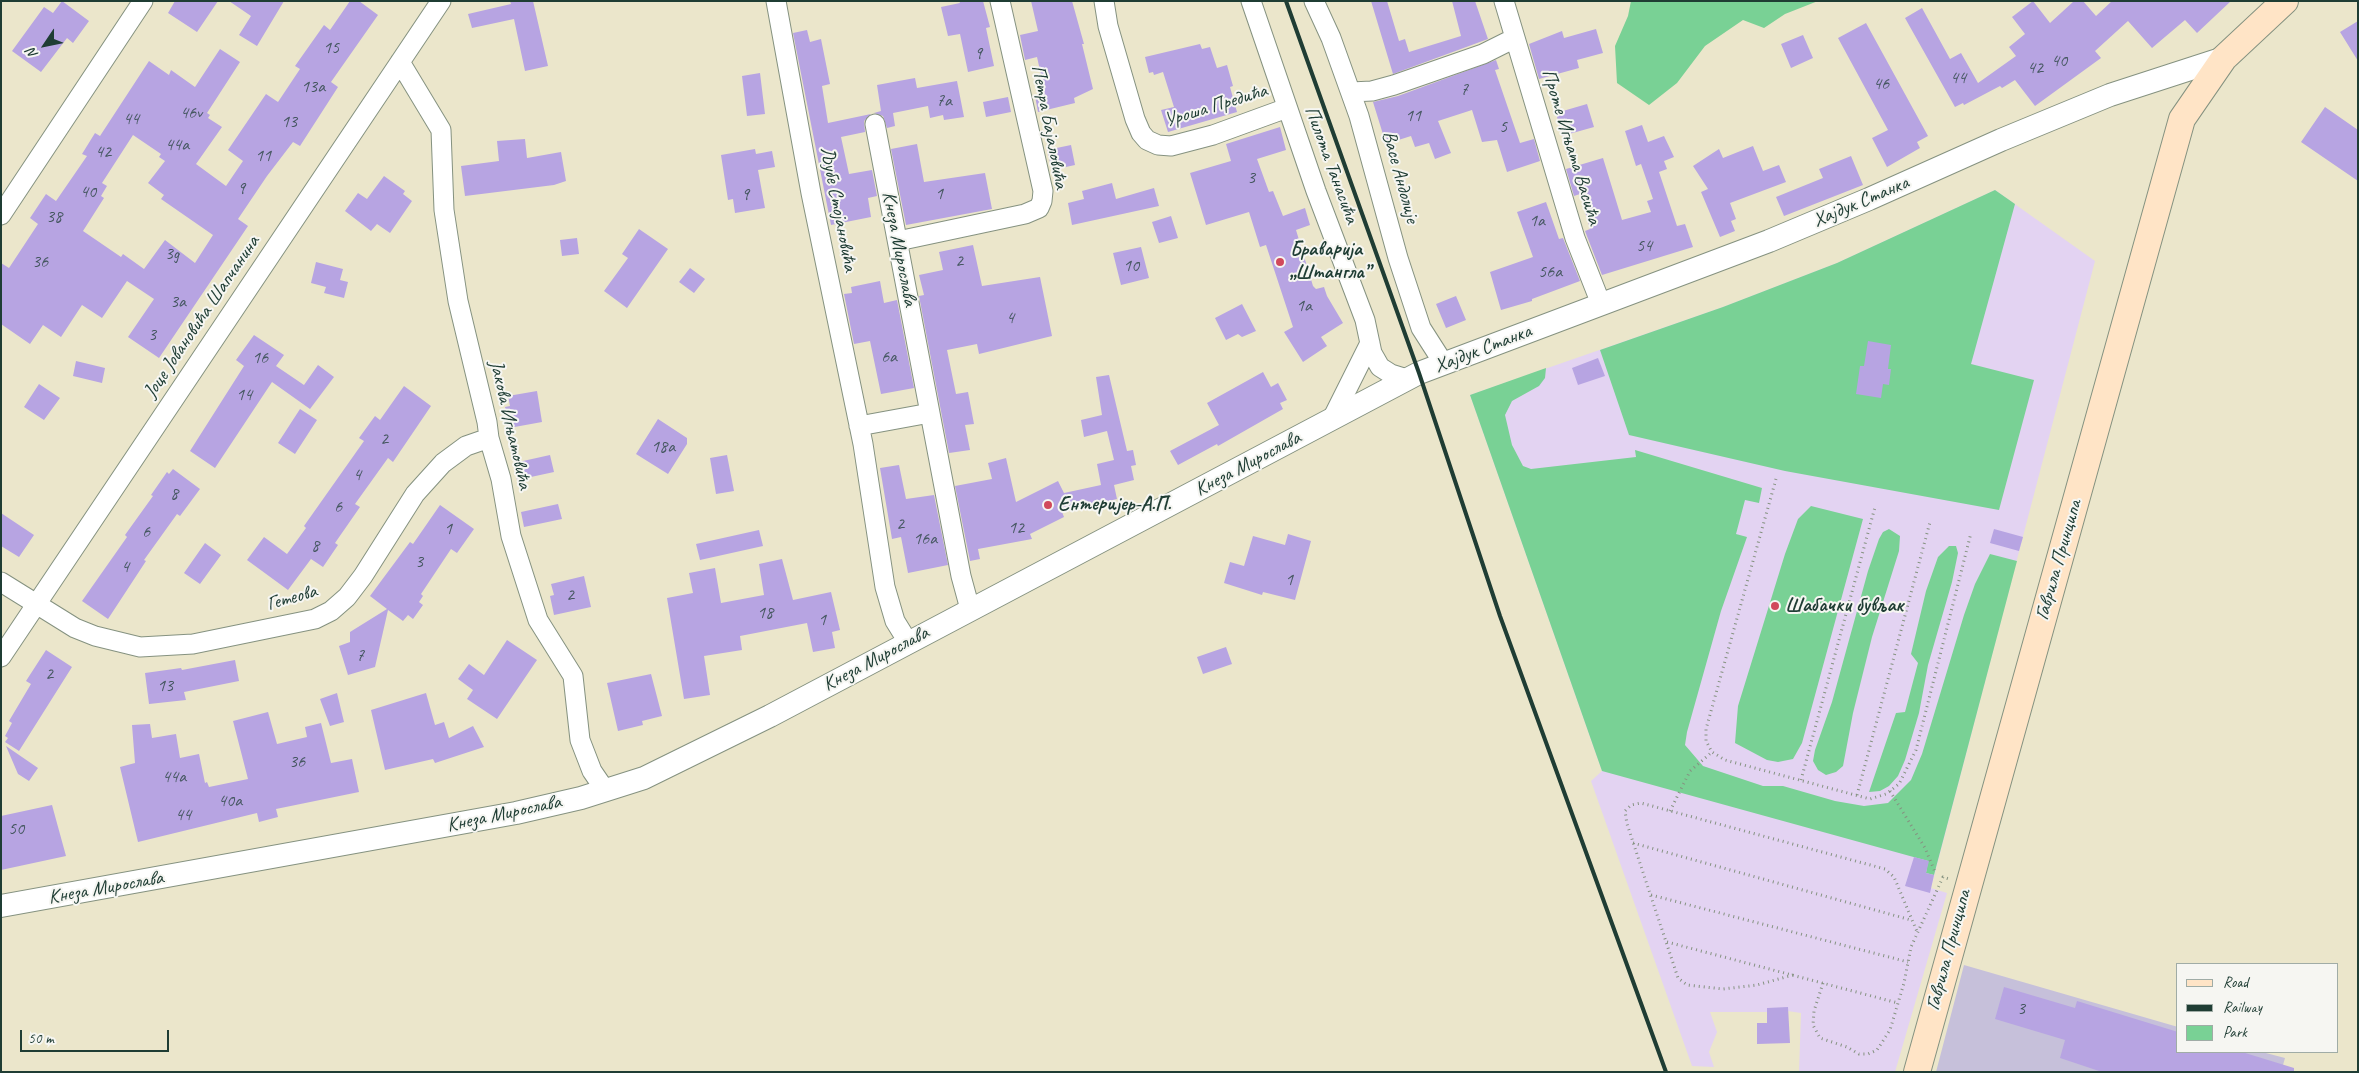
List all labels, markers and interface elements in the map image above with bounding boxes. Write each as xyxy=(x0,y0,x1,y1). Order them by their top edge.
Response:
north arrow xyxy=(20,20,70,70)
house number: 15 xyxy=(323,37,339,59)
house number: 9 xyxy=(974,43,982,65)
text: N xyxy=(23,45,42,62)
house number: 40 xyxy=(2051,50,2067,72)
house number: 42 xyxy=(2027,57,2043,79)
street label: Петра Бајаловића xyxy=(1025,63,1073,191)
street label: Проте Игњата Васића xyxy=(1536,66,1606,228)
house number: 44 xyxy=(1950,67,1966,89)
house number: 46 xyxy=(1873,73,1889,95)
house number: 13a xyxy=(301,76,325,98)
street label: Уроша Предића xyxy=(1162,79,1270,133)
house number: 7 xyxy=(1460,79,1468,101)
house number: 7a xyxy=(936,90,952,112)
house number: 46v xyxy=(180,102,202,124)
street label: Пилота Танасића xyxy=(1299,103,1363,227)
house number: 11 xyxy=(1405,105,1421,127)
house number: 44 xyxy=(123,108,139,130)
house number: 13 xyxy=(281,111,297,133)
house number: 5 xyxy=(1499,116,1507,138)
street label: Васе Андолије xyxy=(1376,128,1424,226)
house number: 44a xyxy=(165,134,189,156)
house number: 42 xyxy=(95,141,111,163)
street label: Љубе Стојановића xyxy=(814,144,862,274)
house number: 11 xyxy=(255,145,271,167)
house number: 3 xyxy=(1247,167,1255,189)
street label: Хајдук Станка xyxy=(1809,171,1913,233)
house number: 9 xyxy=(237,178,245,200)
house number: 40 xyxy=(80,181,96,203)
house number: 1 xyxy=(935,183,943,205)
house number: 9 xyxy=(741,184,749,206)
street label: Кнеза Мирослава xyxy=(876,190,922,308)
house number: 38 xyxy=(46,206,62,228)
house number: 1a xyxy=(1529,210,1545,232)
street label: Јоце Јовановића Шапчанина xyxy=(139,231,265,403)
house number: 54 xyxy=(1636,235,1652,257)
place label: Браварија „Штангла” xyxy=(1290,238,1369,285)
house number: 3g xyxy=(165,243,179,265)
house number: 2 xyxy=(955,250,963,272)
house number: 36 xyxy=(32,251,48,273)
house number: 10 xyxy=(1123,255,1139,277)
marker: Браварија „Штангла” xyxy=(1274,256,1286,268)
house number: 56a xyxy=(1538,261,1562,283)
house number: 3a xyxy=(170,291,186,313)
house number: 1a xyxy=(1296,295,1312,317)
house number: 4 xyxy=(1006,307,1014,329)
street label: Хајдук Станка xyxy=(1431,320,1535,378)
house number: 3 xyxy=(148,324,156,346)
house number: 6a xyxy=(881,346,897,368)
house number: 16 xyxy=(252,347,268,369)
street label: Јакова Игњатовића xyxy=(484,358,536,492)
house number: 14 xyxy=(236,384,252,406)
street label: Кнеза Мирослава xyxy=(1191,426,1305,502)
house number: 2 xyxy=(380,428,388,450)
house number: 18a xyxy=(651,436,675,458)
house number: 4 xyxy=(353,464,361,486)
house number: 8 xyxy=(170,483,178,505)
place label: Ентеријер-А.П. xyxy=(1058,493,1171,517)
house number: 6 xyxy=(334,496,342,518)
street label: Гаврила Принципа xyxy=(2030,497,2088,623)
marker: Ентеријер-А.П. xyxy=(1042,499,1054,511)
house number: 2 xyxy=(896,513,904,535)
house number: 12 xyxy=(1008,517,1024,539)
house number: 1 xyxy=(444,518,452,540)
house number: 6 xyxy=(142,521,150,543)
house number: 16a xyxy=(913,528,937,550)
house number: 8 xyxy=(311,535,319,557)
house number: 3 xyxy=(415,551,423,573)
house number: 4 xyxy=(121,556,129,578)
house number: 1 xyxy=(1285,569,1293,591)
street label: Гетеова xyxy=(264,579,320,617)
house number: 2 xyxy=(566,584,574,606)
place label: Шабачки бувљак xyxy=(1785,594,1903,618)
marker: Шабачки бувљак xyxy=(1769,600,1781,612)
house number: 18 xyxy=(757,602,773,624)
house number: 1 xyxy=(818,609,826,631)
street label: Кнеза Мирослава xyxy=(819,621,933,697)
house number: 7 xyxy=(356,645,364,667)
house number: 2 xyxy=(45,663,53,685)
house number: 13 xyxy=(157,675,173,697)
house number: 36 xyxy=(289,751,305,773)
house number: 44a xyxy=(162,766,186,788)
house number: 40a xyxy=(218,790,242,812)
street label: Кнеза Мирослава xyxy=(445,790,563,838)
house number: 44 xyxy=(175,804,191,826)
house number: 50 xyxy=(8,818,24,840)
street label: Кнеза Мирослава xyxy=(47,866,165,910)
street label: Гаврила Принципа xyxy=(1921,887,1977,1013)
legend xyxy=(2176,963,2339,1053)
text: Road xyxy=(2223,973,2248,992)
house number: 3 xyxy=(2017,998,2025,1020)
text: Railway xyxy=(2223,998,2262,1017)
scale bar xyxy=(22,1020,171,1052)
text: Park xyxy=(2223,1023,2247,1042)
text: 50 m xyxy=(28,1029,54,1048)

